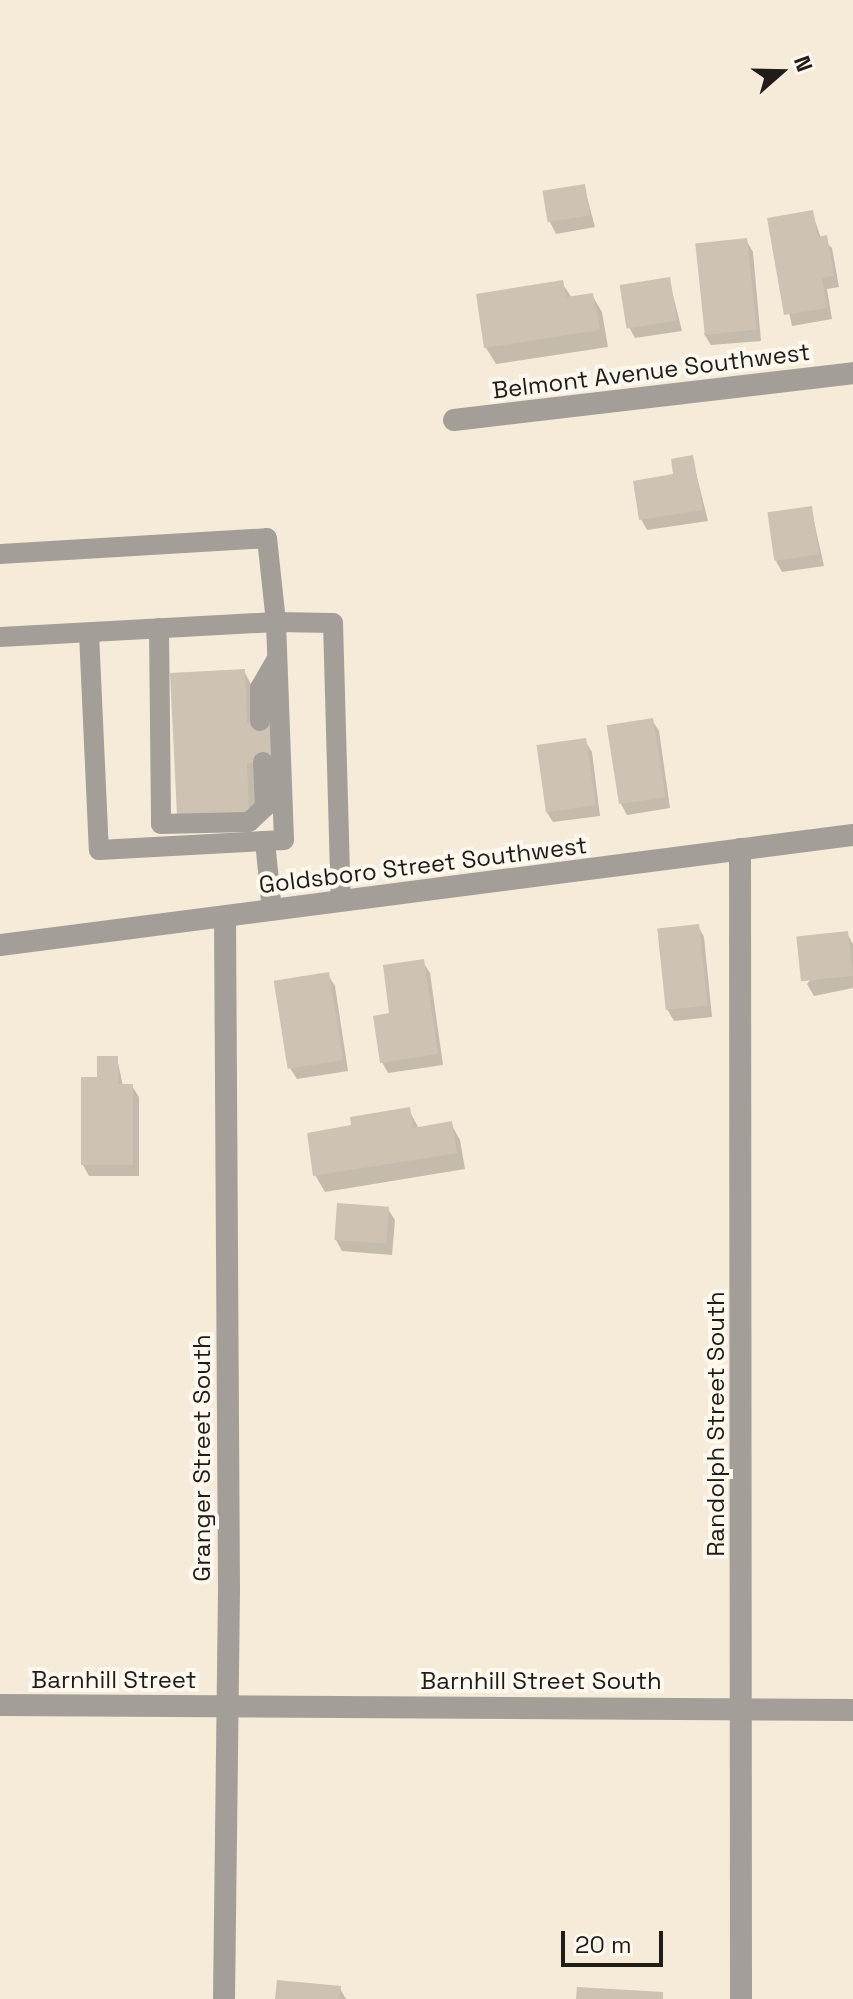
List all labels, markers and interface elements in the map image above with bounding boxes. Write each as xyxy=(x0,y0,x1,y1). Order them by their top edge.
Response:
north arrow xyxy=(741,32,821,112)
text: N xyxy=(788,52,819,76)
street label: Belmont Avenue Southwest xyxy=(490,337,812,405)
street label: Goldsboro Street Southwest xyxy=(257,831,589,899)
street label: Randolph Street South xyxy=(702,1291,730,1557)
street label: Granger Street South xyxy=(188,1334,216,1582)
street label: Barnhill Street xyxy=(31,1666,197,1694)
street label: Barnhill Street South xyxy=(420,1667,662,1695)
scale bar xyxy=(565,1915,667,1965)
text: 20 m xyxy=(575,1929,632,1960)

